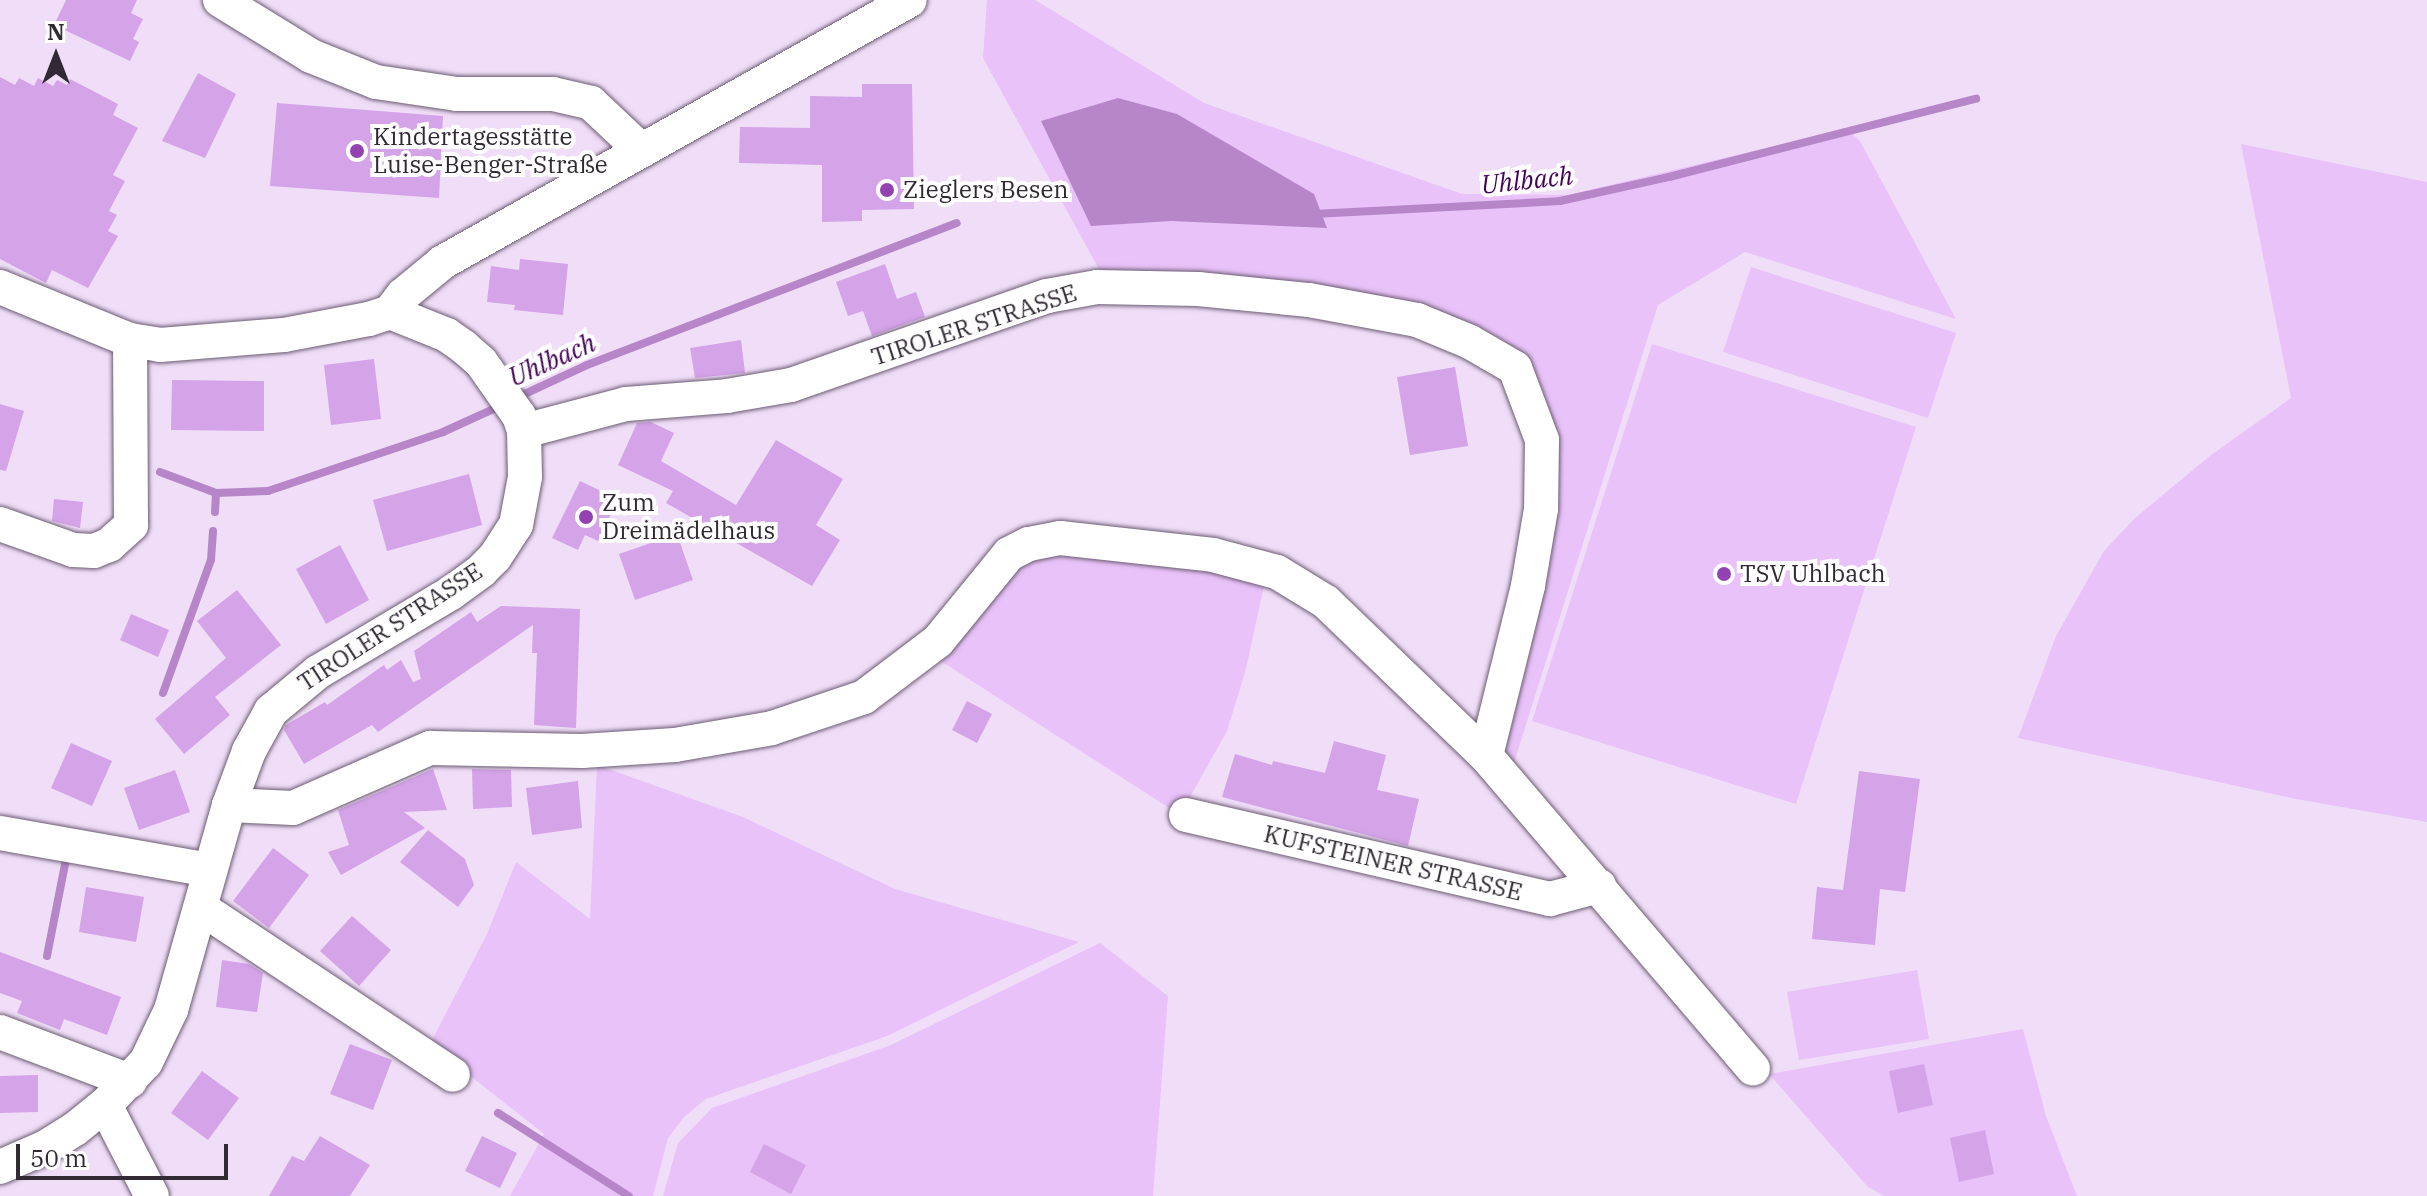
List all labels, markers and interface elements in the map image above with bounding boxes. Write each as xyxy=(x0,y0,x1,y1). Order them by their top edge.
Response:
north arrow xyxy=(16,16,96,96)
text: N xyxy=(47,17,65,46)
place label: Kindertagesstätte Luise-Benger-Straße xyxy=(373,123,608,179)
marker: Kindertagesstätte Luise-Benger-Straße xyxy=(348,142,366,160)
water label: Uhlbach xyxy=(1480,160,1574,200)
place label: Zieglers Besen xyxy=(903,176,1069,204)
marker: Zieglers Besen xyxy=(878,181,896,199)
street label: TIROLER STRASSE xyxy=(868,278,1080,372)
water label: Uhlbach xyxy=(504,327,600,393)
place label: Zum Dreimädelhaus xyxy=(602,489,775,545)
marker: Zum Dreimädelhaus xyxy=(577,508,595,526)
street label: TIROLER STRASSE xyxy=(292,557,488,697)
place label: TSV Uhlbach xyxy=(1740,560,1886,588)
marker: TSV Uhlbach xyxy=(1715,565,1733,583)
street label: KUFSTEINER STRASSE xyxy=(1261,819,1525,907)
scale bar xyxy=(20,1128,232,1178)
text: 50 m xyxy=(30,1142,87,1174)

